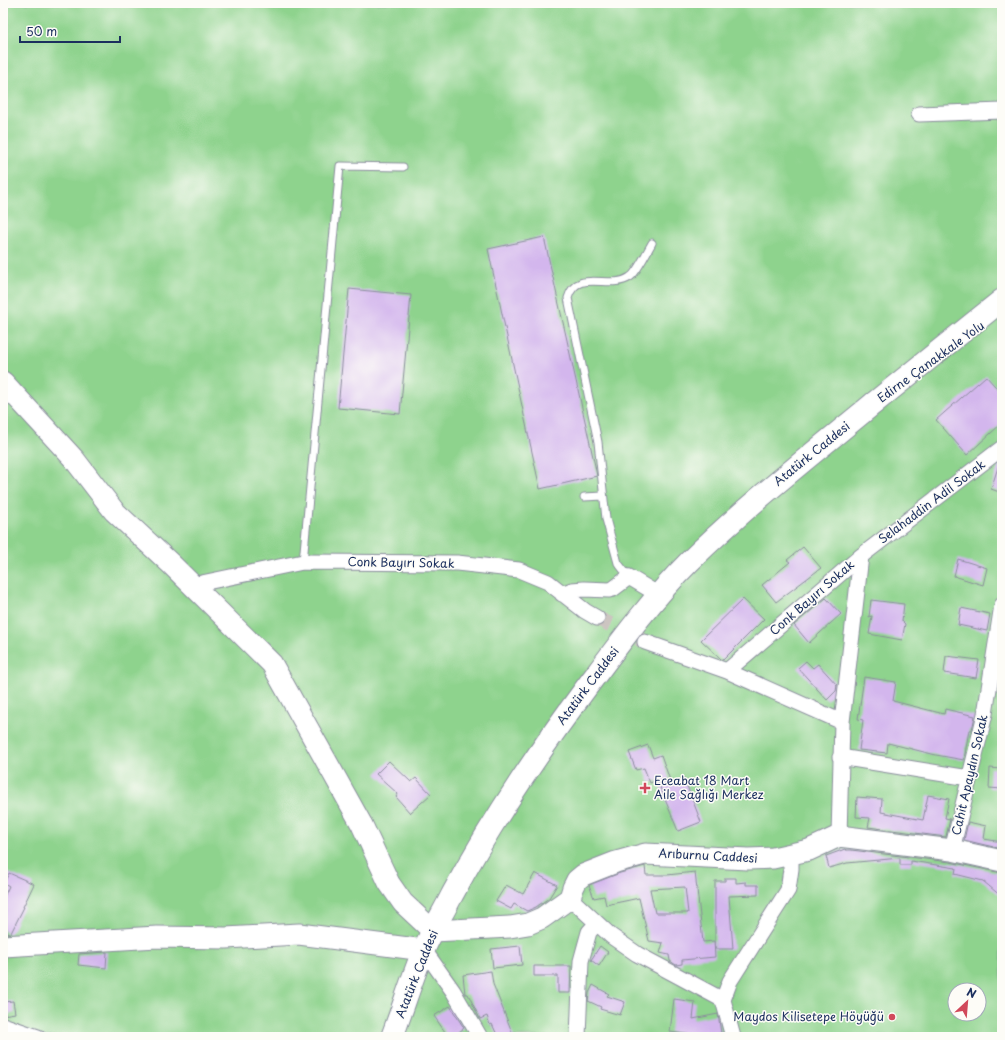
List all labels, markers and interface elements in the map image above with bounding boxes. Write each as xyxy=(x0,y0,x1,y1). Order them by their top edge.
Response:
scale bar xyxy=(20,18,120,44)
text: 50 m xyxy=(26,22,57,40)
street label: Edirne Çanakkale Yolu xyxy=(873,316,988,406)
street label: Atatürk Caddesi xyxy=(769,417,853,490)
street label: Selahaddin Adil Sokak xyxy=(874,455,989,548)
street label: Conk Bayırı Sokak xyxy=(347,552,455,572)
street label: Conk Bayırı Sokak xyxy=(765,555,858,639)
street label: Atatürk Caddesi xyxy=(552,643,623,728)
street label: Cahit Apaydın Sokak xyxy=(946,713,992,837)
place label: Eceabat 18 Mart Aile Sağlığı Merkez xyxy=(654,771,764,803)
marker: Eceabat 18 Mart Aile Sağlığı Merkez xyxy=(639,782,651,794)
street label: Arıburnu Caddesi xyxy=(658,843,758,867)
street label: Atatürk Caddesi xyxy=(390,927,442,1020)
north arrow xyxy=(947,982,987,1022)
text: N xyxy=(964,983,980,1002)
place label: Maydos Kilisetepe Höyüğü xyxy=(733,1007,884,1025)
marker: Maydos Kilisetepe Höyüğü xyxy=(887,1012,897,1022)

